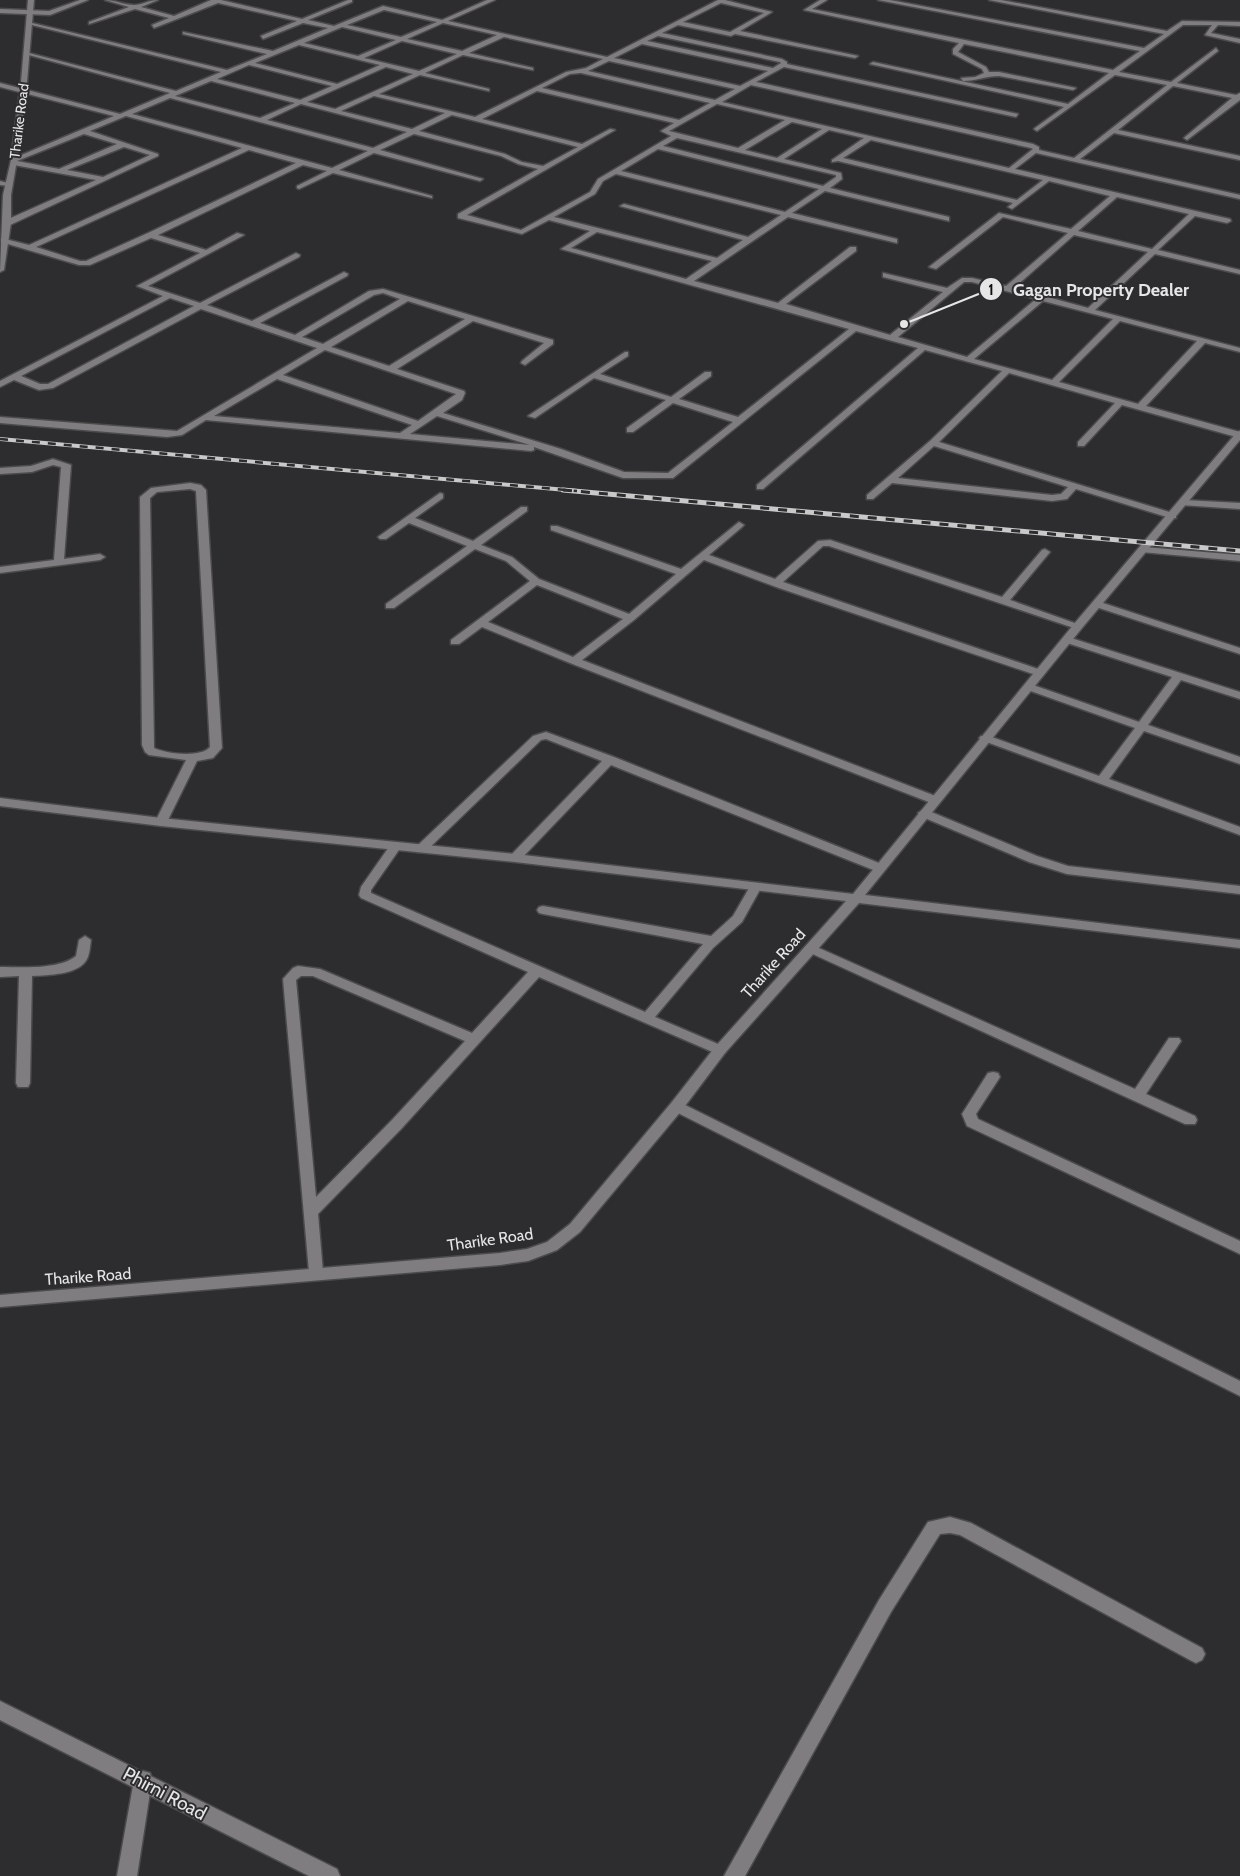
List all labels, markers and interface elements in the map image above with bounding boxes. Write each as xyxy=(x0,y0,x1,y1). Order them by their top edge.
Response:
street label: Tharike Road xyxy=(5,82,33,160)
callout: Gagan Property Dealer xyxy=(978,273,1199,306)
text: Gagan Property Dealer xyxy=(1013,279,1189,301)
text: 1 xyxy=(988,281,994,299)
street label: Tharike Road xyxy=(737,925,809,1002)
street label: Tharike Road xyxy=(446,1224,534,1255)
street label: Tharike Road xyxy=(44,1264,132,1289)
street label: Phirni Road xyxy=(119,1762,210,1825)

